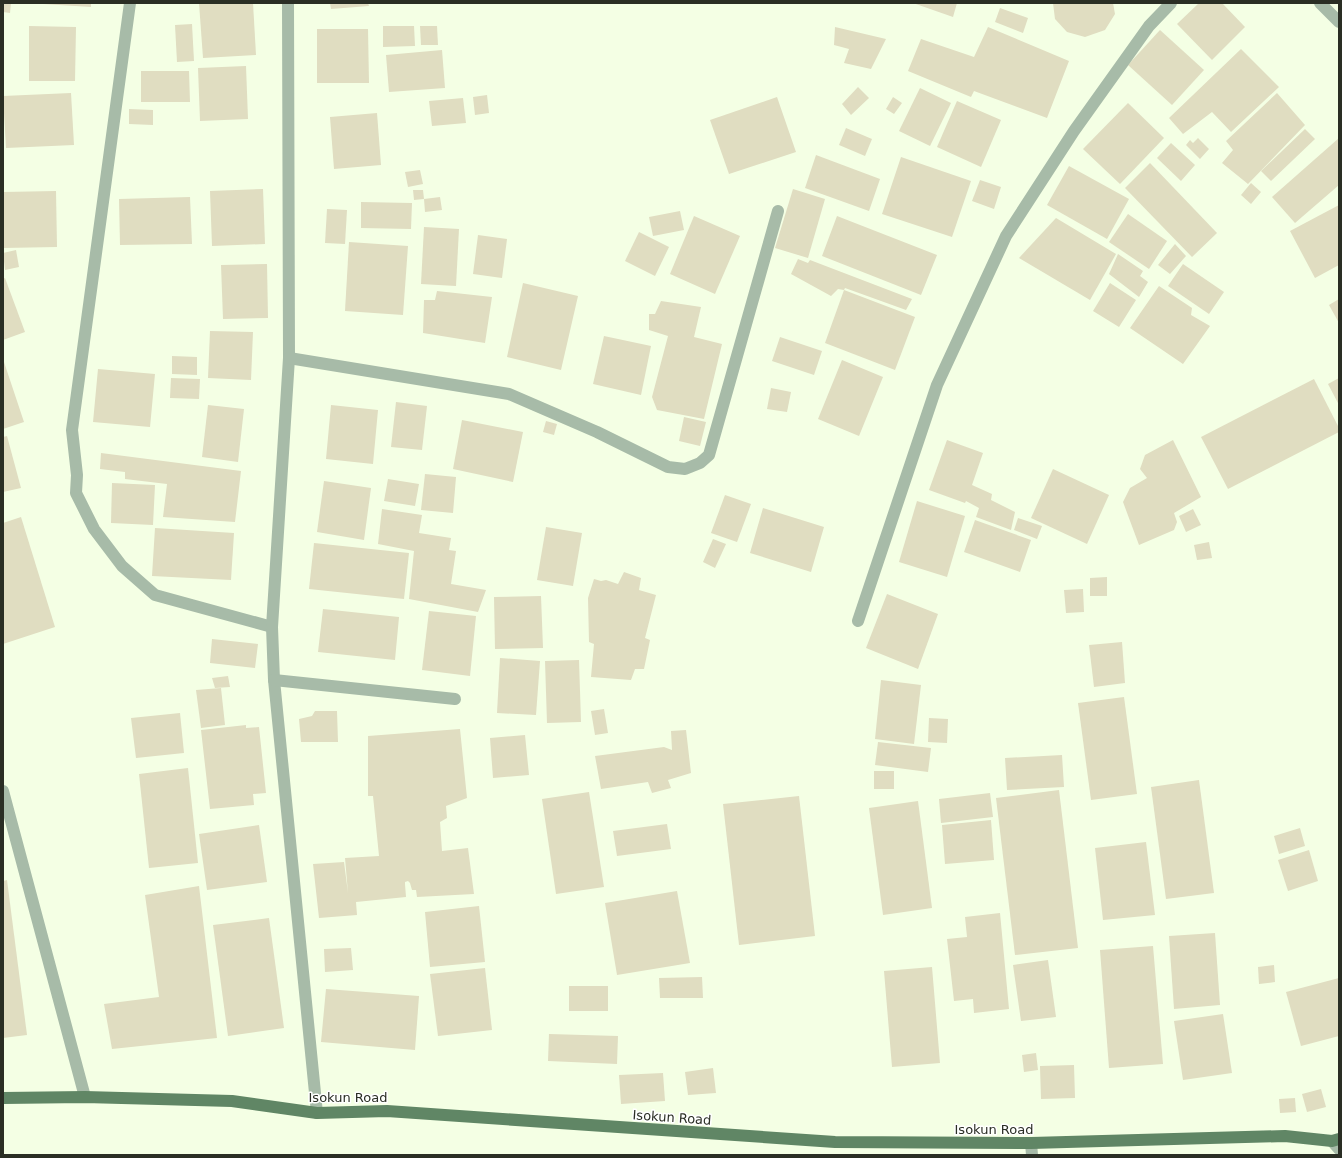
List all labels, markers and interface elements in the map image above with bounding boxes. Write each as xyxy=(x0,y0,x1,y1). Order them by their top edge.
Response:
street label: Isokun Road xyxy=(309,1090,387,1105)
street label: Isokun Road xyxy=(632,1107,712,1128)
street label: Isokun Road xyxy=(955,1122,1033,1137)

